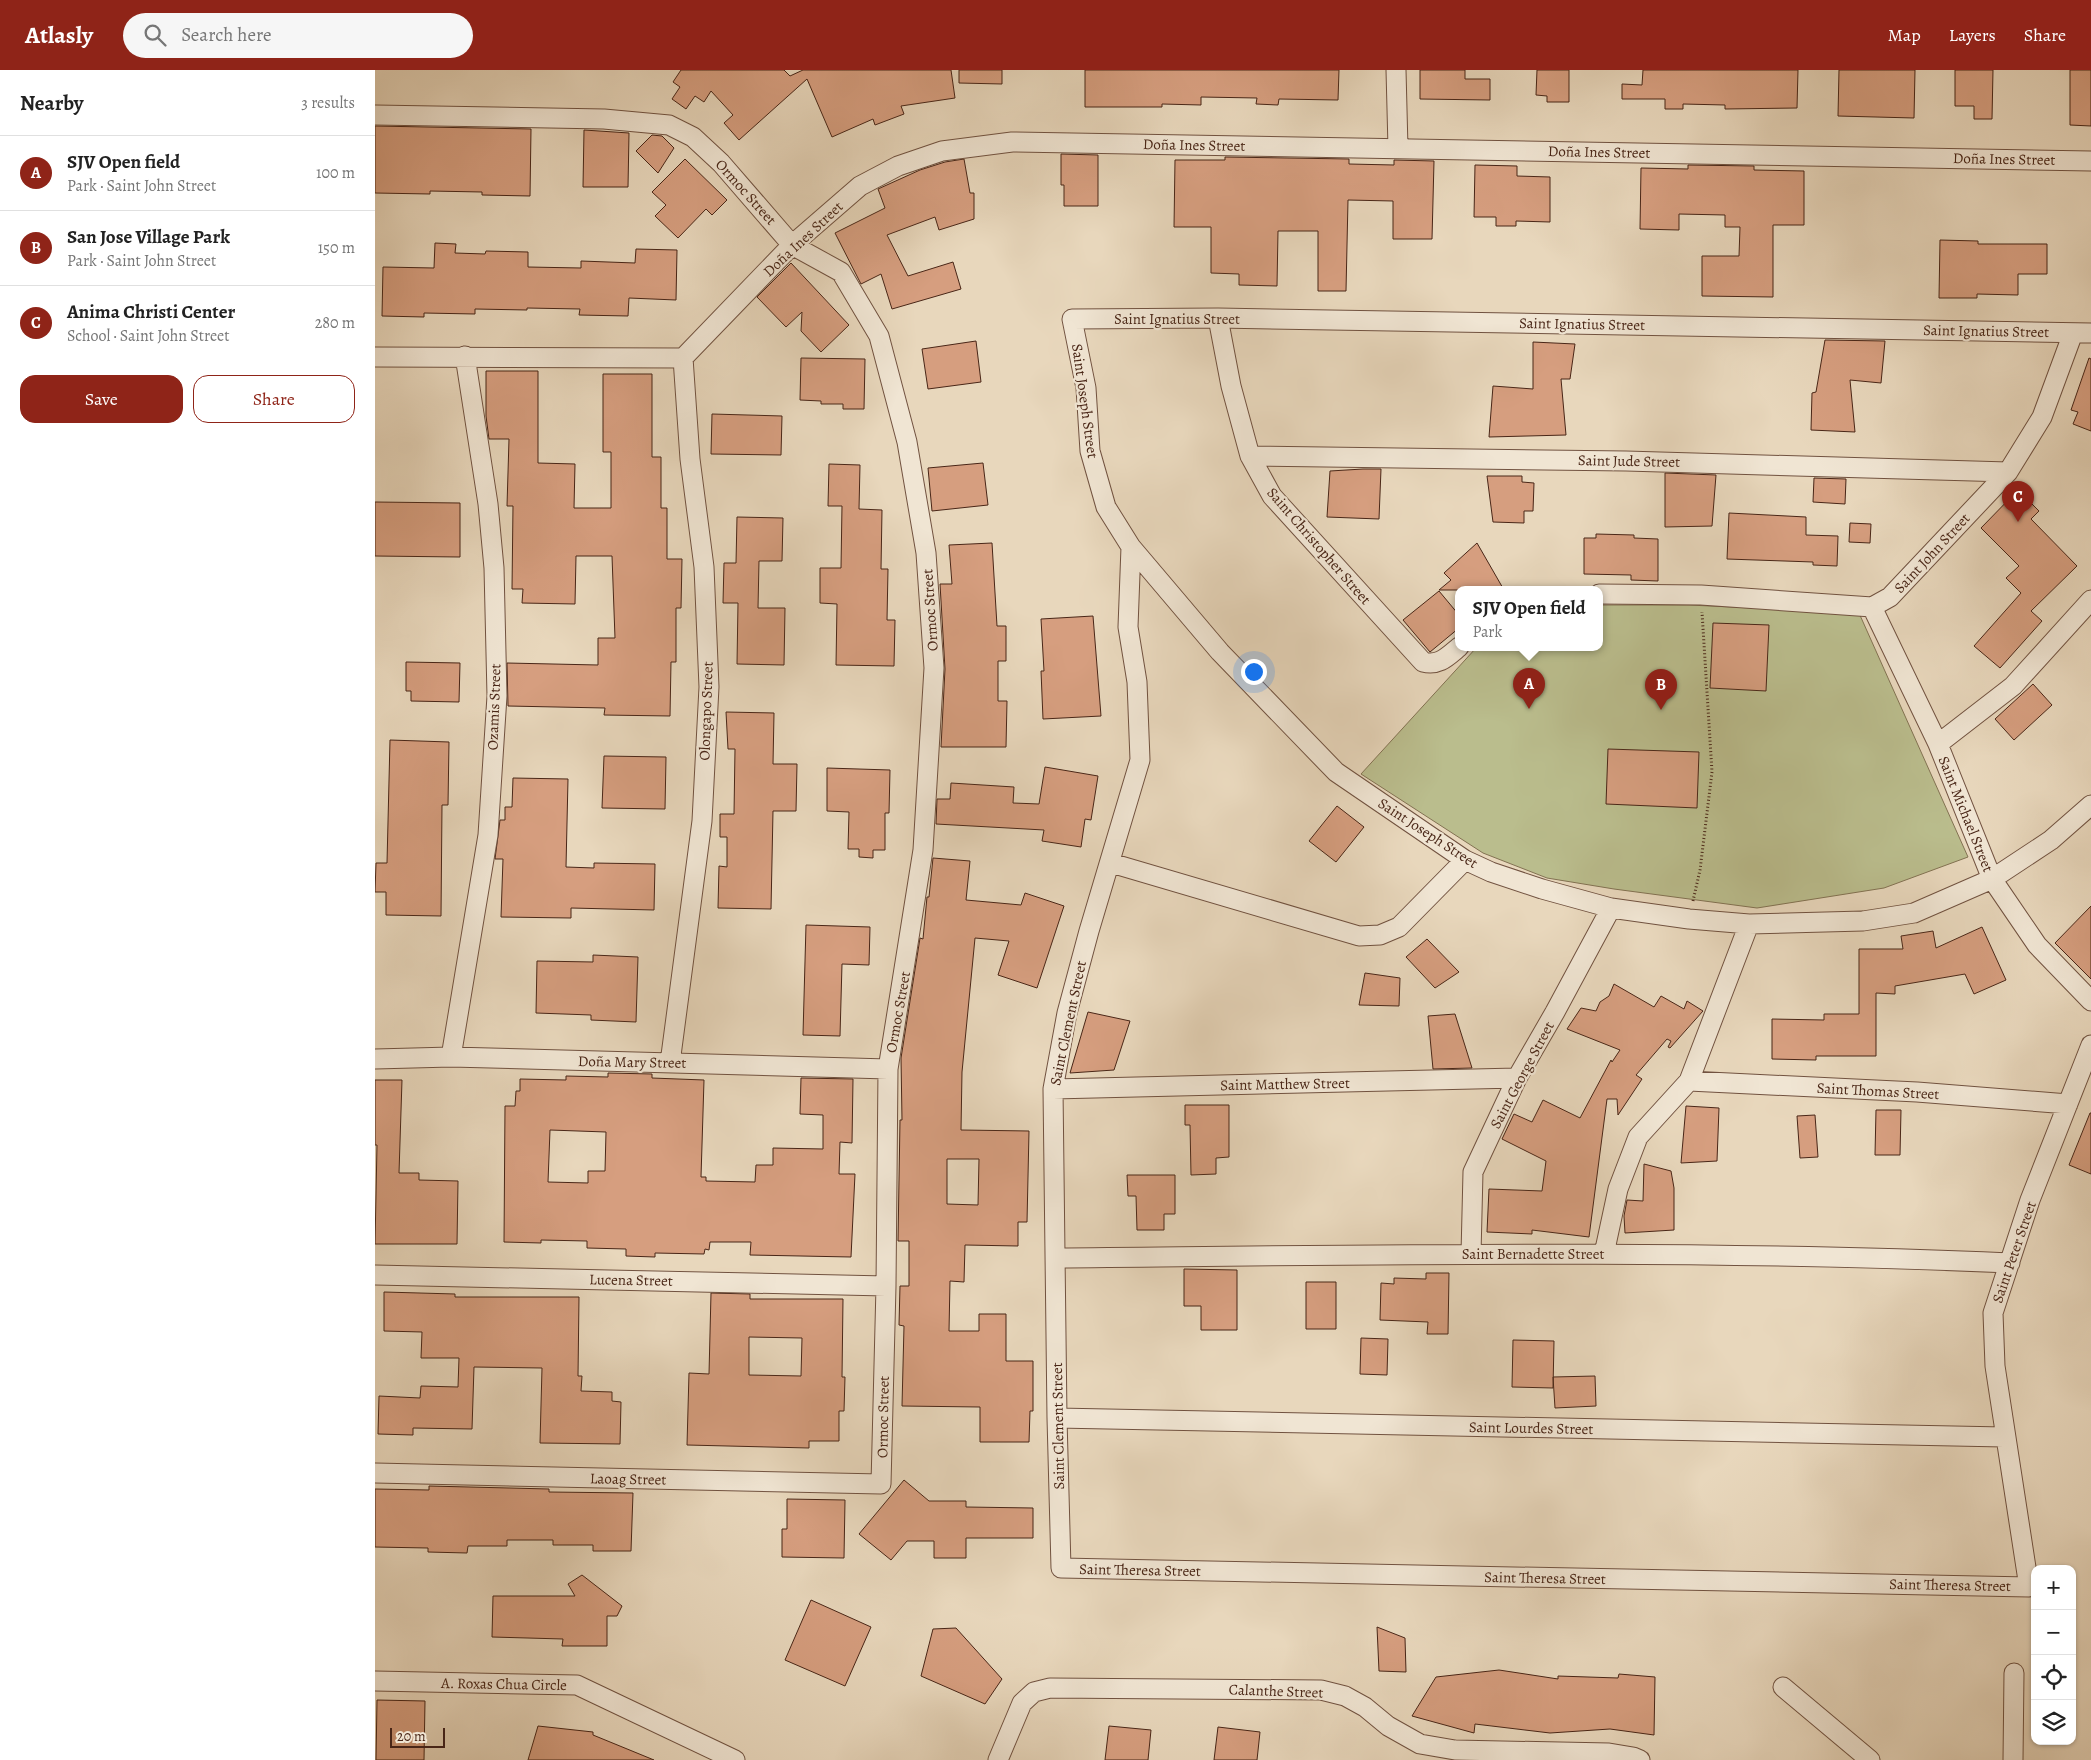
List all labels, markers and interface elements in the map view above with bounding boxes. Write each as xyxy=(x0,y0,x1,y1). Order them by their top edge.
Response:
search box xyxy=(123,13,473,58)
text: Atlasly xyxy=(25,19,93,51)
icon: search xyxy=(141,21,169,49)
text: Search here xyxy=(181,22,272,48)
text: Map xyxy=(1888,23,1921,47)
text: Layers xyxy=(1949,23,1996,47)
text: Share xyxy=(2024,23,2066,47)
text: Nearby xyxy=(20,89,83,117)
text: 3 results xyxy=(301,92,355,114)
street label: Doña Ines Street xyxy=(1143,134,1245,156)
street label: Doña Ines Street xyxy=(1548,141,1650,163)
street label: Doña Ines Street xyxy=(1953,148,2055,170)
text: SJV Open field xyxy=(67,149,180,175)
street label: Ormoc Street xyxy=(711,155,781,229)
text: A xyxy=(31,162,41,184)
text: 100 m xyxy=(316,162,355,184)
text: Park · Saint John Street xyxy=(67,175,216,197)
street label: Doña Ines Street xyxy=(759,197,847,281)
text: San Jose Village Park xyxy=(67,224,230,250)
text: B xyxy=(31,237,41,259)
text: 150 m xyxy=(318,237,355,259)
text: Park · Saint John Street xyxy=(67,250,216,272)
text: Anima Christi Center xyxy=(67,299,235,325)
street label: Saint Ignatius Street xyxy=(1114,309,1240,329)
text: C xyxy=(31,312,41,334)
text: 280 m xyxy=(315,312,355,334)
street label: Saint Ignatius Street xyxy=(1519,313,1645,335)
street label: Saint Ignatius Street xyxy=(1923,320,2049,342)
text: School · Saint John Street xyxy=(67,325,230,347)
street label: Saint Joseph Street xyxy=(1067,343,1103,460)
button: Save xyxy=(20,375,183,423)
button: Share xyxy=(193,375,355,423)
street label: Saint Jude Street xyxy=(1578,450,1680,472)
pin: C xyxy=(2002,481,2034,522)
street label: Saint Christopher Street xyxy=(1263,483,1375,609)
street label: Saint John Street xyxy=(1890,509,1974,597)
street label: Ormoc Street xyxy=(917,568,943,652)
popup xyxy=(1455,586,1603,651)
text: SJV Open field xyxy=(1472,595,1586,621)
text: Park xyxy=(1472,621,1502,643)
your location xyxy=(1241,659,1267,685)
street label: Olongapo Street xyxy=(694,661,718,761)
street label: Ozamis Street xyxy=(482,663,506,751)
pin: A xyxy=(1513,668,1545,709)
pin: B xyxy=(1645,669,1677,710)
street label: Saint Michael Street xyxy=(1934,753,1998,875)
street label: Saint Joseph Street xyxy=(1374,793,1482,873)
street label: Saint Clement Street xyxy=(1045,959,1091,1087)
street label: Ormoc Street xyxy=(881,970,915,1054)
street label: Saint George Street xyxy=(1485,1018,1559,1132)
street label: Doña Mary Street xyxy=(578,1051,686,1073)
street label: Saint Matthew Street xyxy=(1220,1073,1350,1095)
street label: Saint Thomas Street xyxy=(1816,1078,1940,1104)
street label: Saint Peter Street xyxy=(1987,1198,2041,1306)
street label: Saint Bernadette Street xyxy=(1462,1244,1604,1264)
street label: Lucena Street xyxy=(589,1269,673,1291)
street label: Saint Clement Street xyxy=(1047,1362,1069,1490)
street label: Ormoc Street xyxy=(872,1376,894,1458)
street label: Saint Lourdes Street xyxy=(1469,1417,1593,1439)
street label: Laoag Street xyxy=(590,1468,666,1490)
street label: Saint Theresa Street xyxy=(1079,1559,1201,1581)
map controls xyxy=(2031,1565,2076,1745)
button: + xyxy=(2031,1565,2076,1610)
street label: Saint Theresa Street xyxy=(1484,1567,1606,1589)
street label: Saint Theresa Street xyxy=(1889,1574,2011,1596)
button: − xyxy=(2031,1610,2076,1655)
button: locate xyxy=(2031,1655,2076,1700)
street label: A. Roxas Chua Circle xyxy=(440,1673,567,1695)
street label: Calanthe Street xyxy=(1228,1679,1324,1703)
button: layers xyxy=(2031,1700,2076,1745)
scale bar xyxy=(390,1725,445,1748)
text: 20 m xyxy=(397,1727,426,1746)

